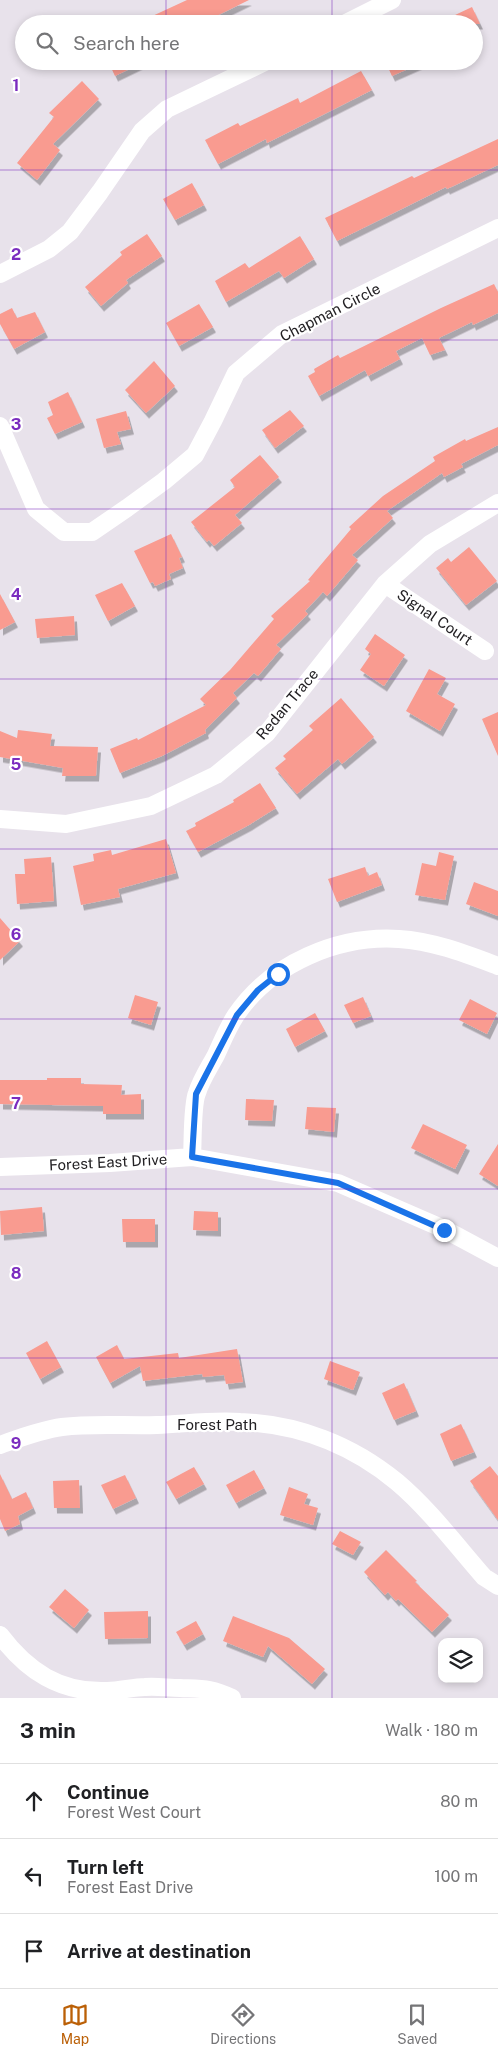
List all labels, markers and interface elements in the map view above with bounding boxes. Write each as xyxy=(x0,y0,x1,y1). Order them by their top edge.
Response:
search box xyxy=(15,15,483,70)
icon: search xyxy=(33,29,61,57)
text: Search here xyxy=(73,32,180,54)
text: 1 xyxy=(13,76,19,95)
text: 2 xyxy=(11,245,21,264)
street label: Chapman Circle xyxy=(277,279,383,345)
text: 3 xyxy=(11,415,21,434)
text: 4 xyxy=(11,585,22,604)
street label: Signal Court xyxy=(394,586,476,649)
street label: Redan Trace xyxy=(253,665,321,743)
text: 5 xyxy=(11,755,22,774)
text: 6 xyxy=(11,925,21,944)
route start xyxy=(267,963,290,986)
text: 7 xyxy=(11,1094,21,1113)
street label: Forest East Drive xyxy=(48,1150,168,1174)
route end xyxy=(433,1219,456,1242)
text: 8 xyxy=(11,1264,22,1283)
street label: Forest Path xyxy=(177,1416,257,1433)
text: 9 xyxy=(11,1434,21,1453)
map controls xyxy=(438,1638,483,1683)
button: layers xyxy=(438,1638,483,1683)
text: 3 min xyxy=(20,1718,76,1743)
text: Walk · 180 m xyxy=(385,1721,478,1740)
text: Continue xyxy=(67,1781,149,1803)
icon: ahead xyxy=(20,1787,48,1815)
text: 80 m xyxy=(440,1792,478,1811)
text: Forest West Court xyxy=(67,1803,201,1822)
text: Turn left xyxy=(67,1856,144,1878)
icon: left xyxy=(20,1862,48,1890)
text: 100 m xyxy=(434,1867,478,1886)
text: Forest East Drive xyxy=(67,1878,193,1897)
icon: arrive xyxy=(20,1937,48,1965)
text: Arrive at destination xyxy=(67,1940,251,1962)
tab: Map xyxy=(61,2001,89,2047)
tab: Directions xyxy=(210,2001,276,2047)
tab: Saved xyxy=(397,2001,437,2047)

